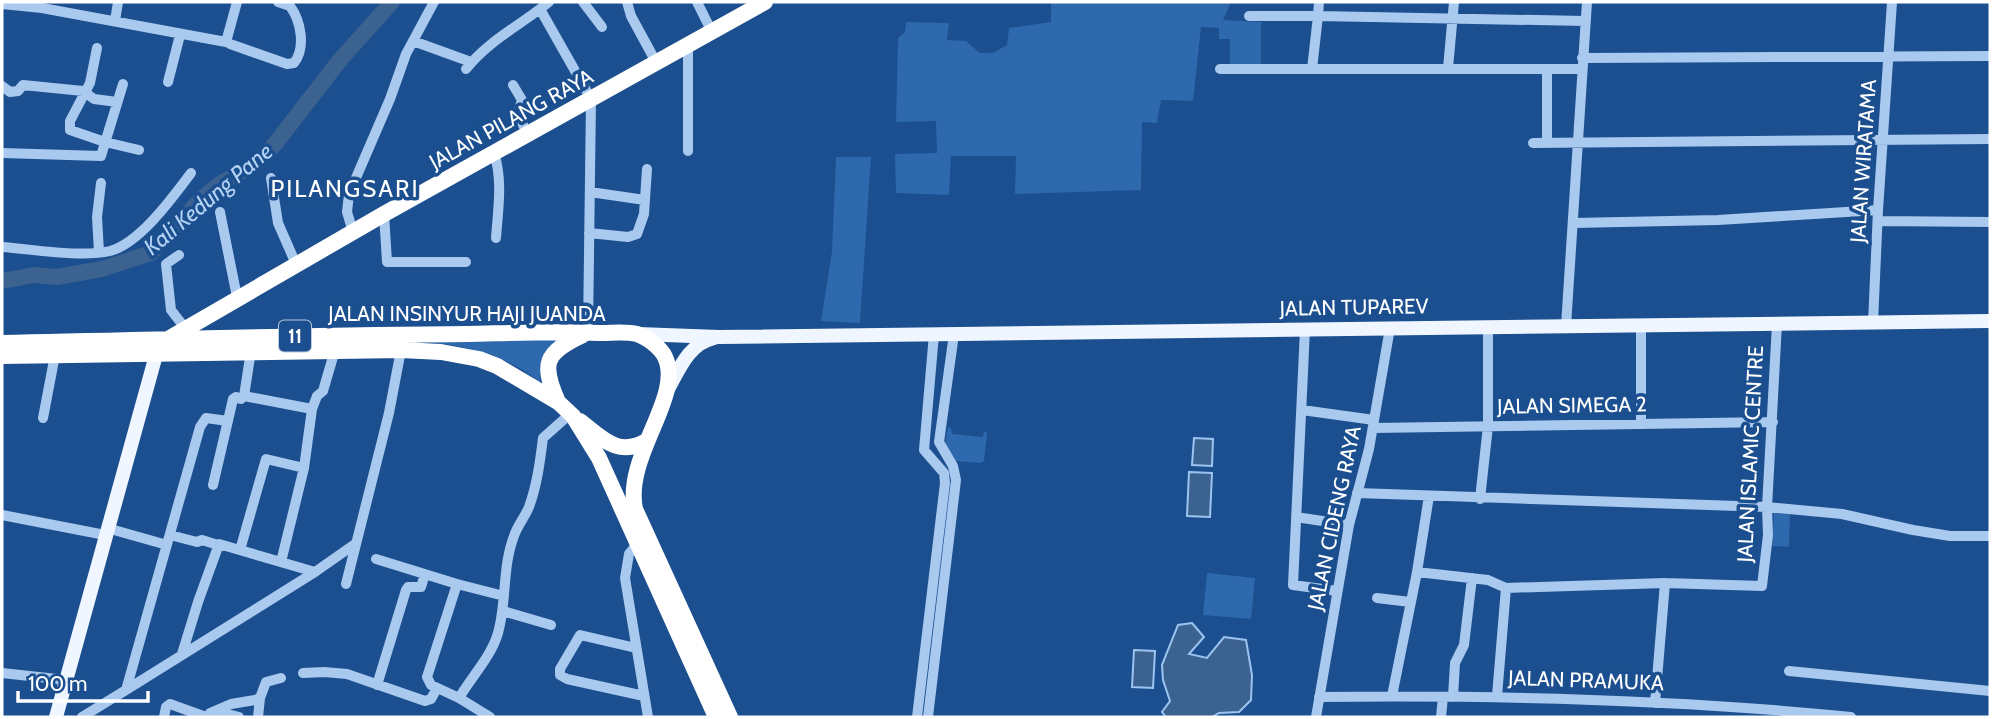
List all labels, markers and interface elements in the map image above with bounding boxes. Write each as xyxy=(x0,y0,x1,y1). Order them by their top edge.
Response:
street label: JALAN PILANG RAYA xyxy=(424,64,597,175)
street label: JALAN WIRATAMA xyxy=(1845,78,1881,245)
water label: Kali Kedung Pane xyxy=(138,137,278,261)
district label: PILANGSARI xyxy=(270,174,420,203)
street label: JALAN TUPAREV xyxy=(1278,293,1429,321)
street label: JALAN INSINYUR HAJI JUANDA xyxy=(327,301,606,326)
road number: 11 xyxy=(279,320,311,352)
street label: JALAN ISLAMIC CENTRE xyxy=(1732,345,1768,564)
street label: JALAN SIMEGA 2 xyxy=(1496,391,1647,419)
street label: JALAN CIDENG RAYA xyxy=(1302,423,1366,613)
scale bar xyxy=(18,660,147,704)
street label: JALAN PRAMUKA xyxy=(1507,665,1664,695)
text: 100 m xyxy=(28,671,87,696)

